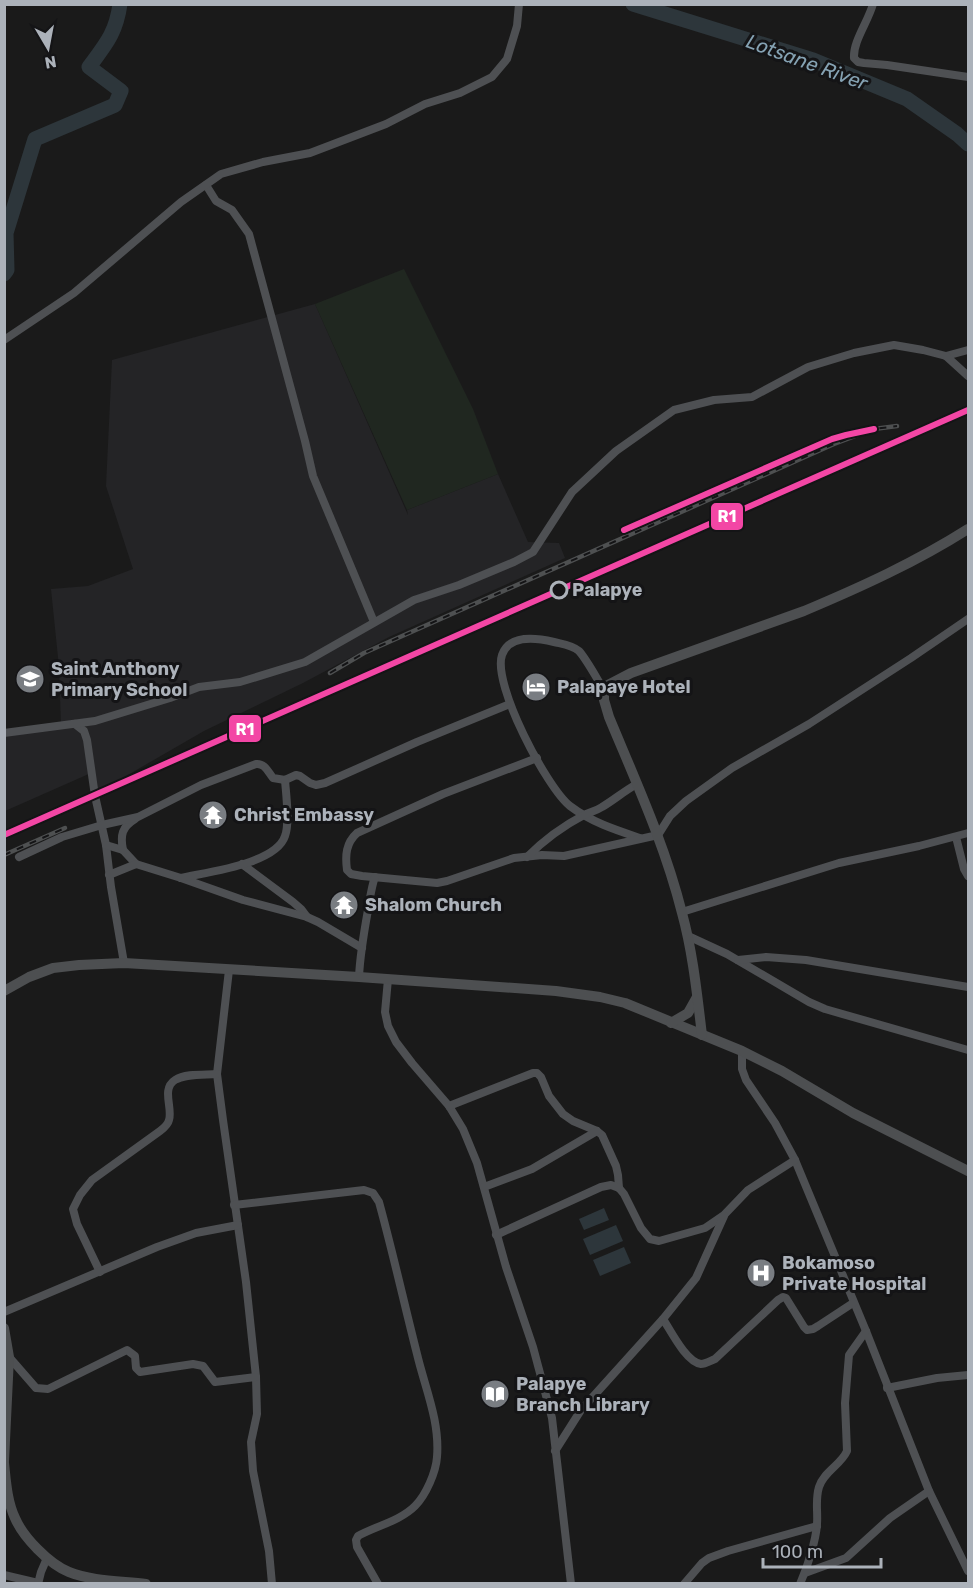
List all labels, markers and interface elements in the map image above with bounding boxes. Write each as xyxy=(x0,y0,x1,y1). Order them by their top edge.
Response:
north arrow xyxy=(18,18,78,78)
water label: Lotsane River xyxy=(743,29,872,96)
text: N xyxy=(43,52,58,73)
line badge: R1 xyxy=(710,502,744,531)
text: R1 xyxy=(717,507,737,526)
place label: Palapye xyxy=(572,579,643,601)
marker: Palapye xyxy=(550,581,568,599)
place label: Saint Anthony Primary School xyxy=(51,658,187,701)
school or university icon: Saint Anthony Primary School xyxy=(14,663,46,695)
hotel icon: Palapaye Hotel xyxy=(520,671,552,703)
place label: Palapaye Hotel xyxy=(557,676,691,698)
line badge: R1 xyxy=(228,714,262,743)
text: R1 xyxy=(235,720,255,739)
temple icon: Christ Embassy xyxy=(197,799,229,831)
place label: Christ Embassy xyxy=(234,804,374,826)
temple icon: Shalom Church xyxy=(328,889,360,921)
place label: Shalom Church xyxy=(365,894,502,916)
place label: Bokamoso Private Hospital xyxy=(782,1252,926,1295)
hospital icon: Bokamoso Private Hospital xyxy=(745,1257,777,1289)
place label: Palapye Branch Library xyxy=(516,1373,650,1416)
library icon: Palapye Branch Library xyxy=(479,1378,511,1410)
scale bar xyxy=(763,1531,882,1569)
text: 100 m xyxy=(772,1541,823,1563)

